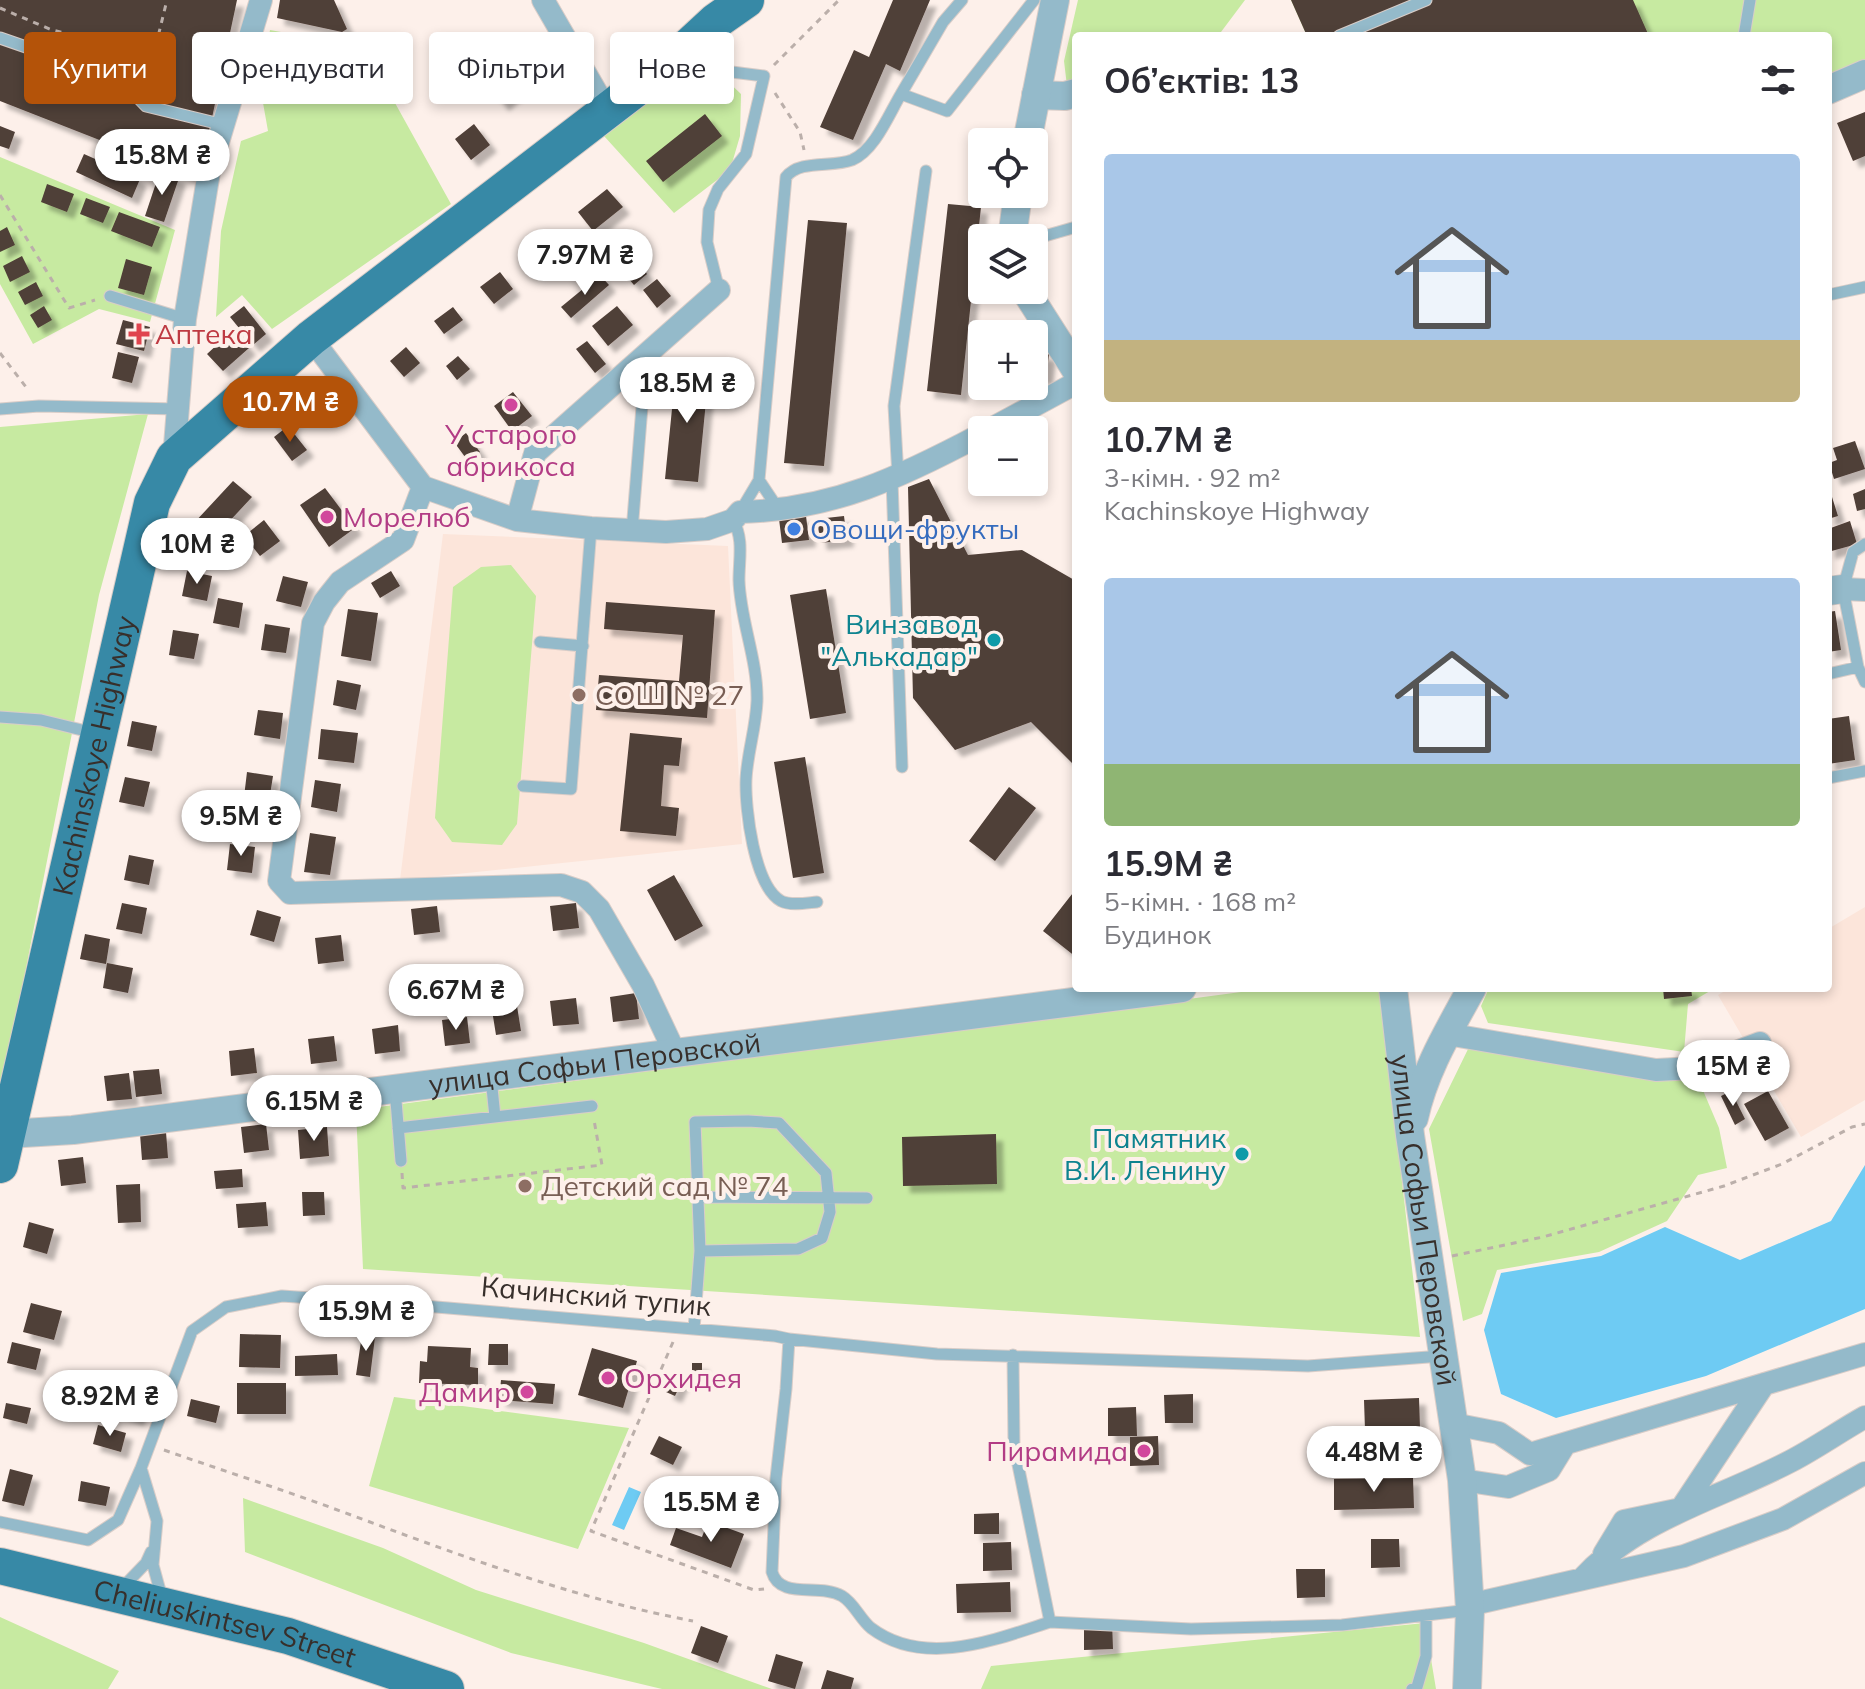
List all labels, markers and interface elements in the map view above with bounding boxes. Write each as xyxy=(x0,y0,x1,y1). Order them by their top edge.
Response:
chip: Купити xyxy=(24,32,176,104)
chip: Орендувати xyxy=(192,32,413,104)
chip: Фільтри xyxy=(429,32,594,104)
chip: Нове xyxy=(610,32,734,104)
icon: filters xyxy=(1756,58,1800,102)
text: Об’єктів: 13 xyxy=(1104,59,1299,102)
map controls xyxy=(968,128,1048,496)
button: locate xyxy=(968,128,1048,208)
pin: 15.8M ₴ xyxy=(88,129,236,197)
text: 15.8M ₴ xyxy=(113,138,211,171)
icon: home xyxy=(1380,206,1524,350)
button: layers xyxy=(968,224,1048,304)
pin: 7.97M ₴ xyxy=(511,229,659,297)
text: 7.97M ₴ xyxy=(536,238,634,271)
place label: Аптека xyxy=(155,316,253,351)
button: + xyxy=(968,320,1048,400)
marker: Аптека xyxy=(130,325,148,343)
pin: 18.5M ₴ xyxy=(613,357,761,425)
text: 18.5M ₴ xyxy=(638,366,736,399)
pin: 10.7M ₴ xyxy=(216,376,364,444)
text: 10.7M ₴ xyxy=(241,385,339,418)
marker: У старого абрикоса xyxy=(502,396,520,414)
place label: У старого абрикоса xyxy=(444,416,577,483)
button: − xyxy=(968,416,1048,496)
text: 10.7M ₴ xyxy=(1104,418,1233,461)
text: 3-кімн. · 92 m² xyxy=(1104,461,1280,494)
text: Kachinskoye Highway xyxy=(1104,494,1369,527)
place label: Морелюб xyxy=(343,499,471,534)
marker: Морелюб xyxy=(318,508,336,526)
place label: Овощи-фрукты xyxy=(810,511,1019,546)
pin: 10M ₴ xyxy=(141,518,253,586)
marker: Овощи-фрукты xyxy=(785,520,803,538)
text: 10M ₴ xyxy=(159,527,235,560)
place label: Винзавод "Алькадар" xyxy=(820,606,978,673)
street label: Kachinskoye Highway xyxy=(44,612,143,899)
icon: home xyxy=(1380,630,1524,774)
marker: Винзавод "Алькадар" xyxy=(985,631,1003,649)
place label: СОШ № 27 xyxy=(595,677,744,712)
marker: СОШ № 27 xyxy=(570,686,588,704)
pin: 9.5M ₴ xyxy=(176,790,306,858)
text: 9.5M ₴ xyxy=(200,799,283,832)
text: 15.9M ₴ xyxy=(1104,842,1233,885)
text: 5-кімн. · 168 m² xyxy=(1104,885,1296,918)
text: Будинок xyxy=(1104,918,1211,951)
pin: 6.67M ₴ xyxy=(382,964,530,1032)
text: 6.67M ₴ xyxy=(407,973,505,1006)
street label: улица Софьи Перовской xyxy=(426,1024,763,1101)
pin: 15M ₴ xyxy=(1677,1040,1789,1108)
text: 15M ₴ xyxy=(1695,1049,1771,1082)
street label: улица Софьи Перовской xyxy=(1384,1052,1466,1388)
pin: 6.15M ₴ xyxy=(240,1075,388,1143)
text: 6.15M ₴ xyxy=(265,1084,363,1117)
place label: Памятник В.И. Ленину xyxy=(1064,1120,1227,1187)
marker: Памятник В.И. Ленину xyxy=(1233,1145,1251,1163)
place label: Детский сад № 74 xyxy=(541,1168,789,1203)
marker: Детский сад № 74 xyxy=(516,1177,534,1195)
street label: Качинский тупик xyxy=(480,1268,713,1323)
pin: 15.9M ₴ xyxy=(292,1285,440,1353)
text: 15.9M ₴ xyxy=(317,1294,415,1327)
place label: Орхидея xyxy=(624,1360,742,1395)
marker: Орхидея xyxy=(599,1369,617,1387)
pin: 8.92M ₴ xyxy=(36,1370,184,1438)
place label: Дамир xyxy=(419,1374,511,1409)
text: 8.92M ₴ xyxy=(61,1379,159,1412)
marker: Дамир xyxy=(518,1383,536,1401)
pin: 4.48M ₴ xyxy=(1300,1426,1448,1494)
place label: Пирамида xyxy=(986,1433,1128,1468)
text: 4.48M ₴ xyxy=(1325,1435,1423,1468)
marker: Пирамида xyxy=(1135,1442,1153,1460)
pin: 15.5M ₴ xyxy=(637,1476,785,1544)
text: 15.5M ₴ xyxy=(662,1485,760,1518)
street label: Cheliuskintsev Street xyxy=(90,1571,361,1675)

